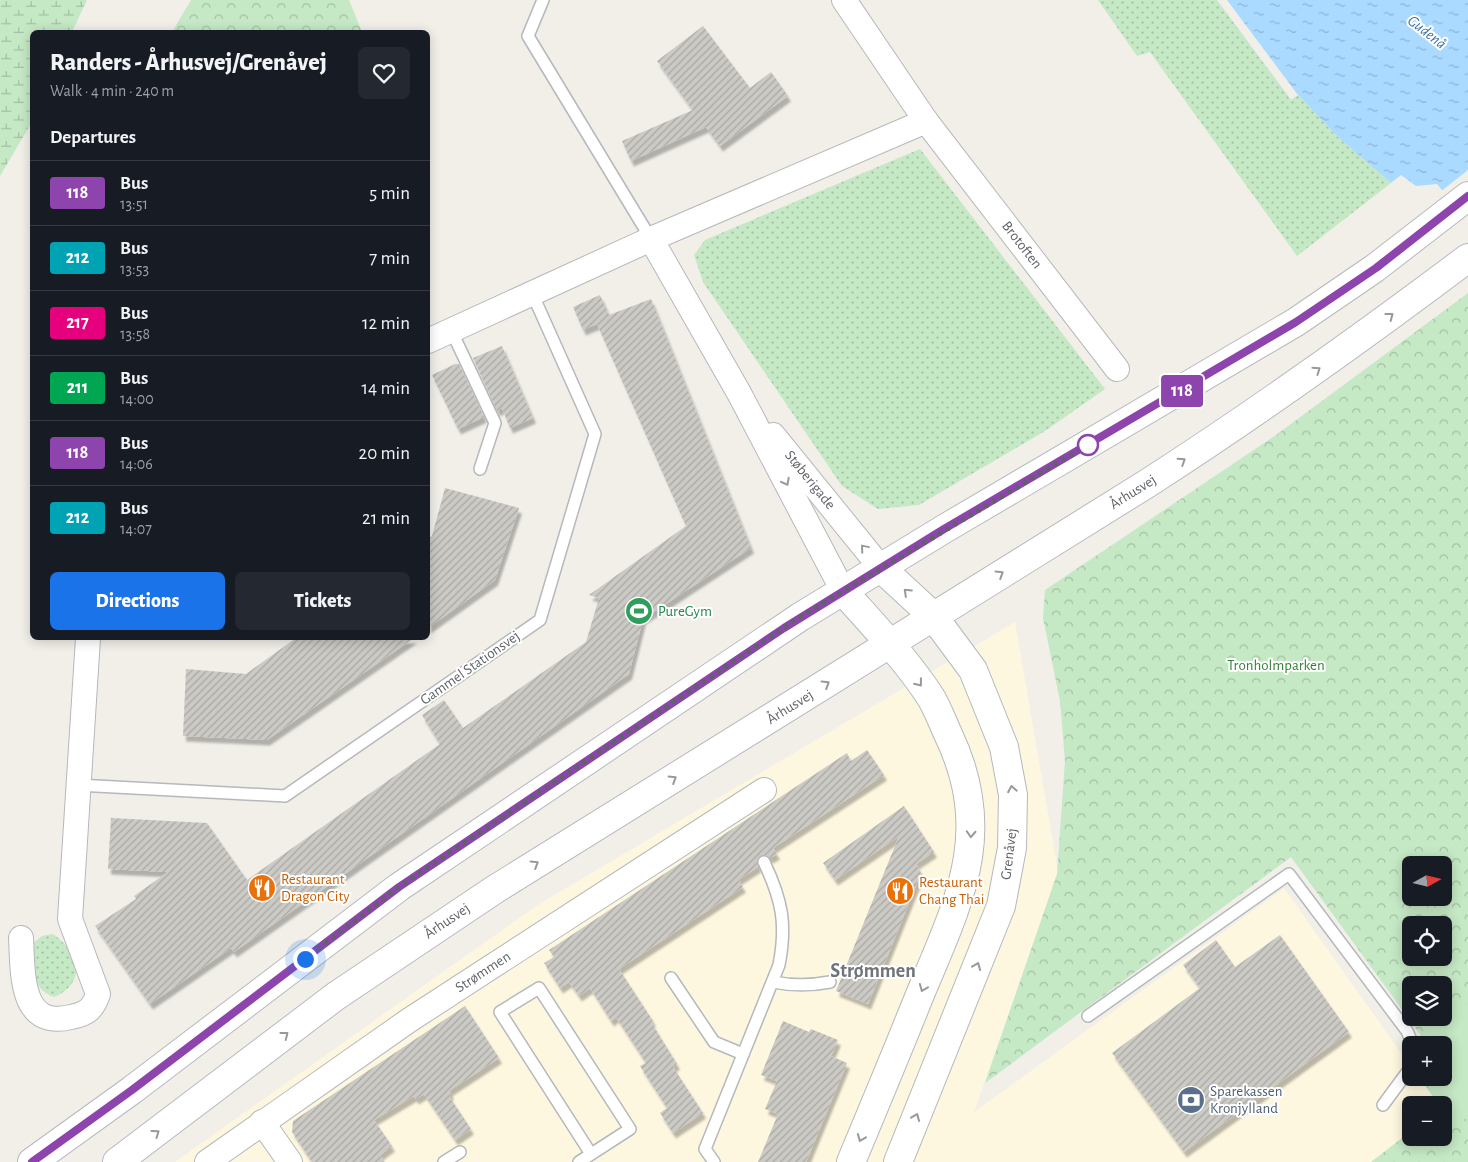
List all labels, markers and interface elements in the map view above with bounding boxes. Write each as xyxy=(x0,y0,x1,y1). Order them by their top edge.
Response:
water label: Gudenå xyxy=(1405,12,1449,52)
button: heart xyxy=(358,47,410,99)
text: Randers - Århusvej/Grenåvej xyxy=(50,51,327,75)
text: Walk · 4 min · 240 m xyxy=(50,83,174,99)
text: Departures xyxy=(50,128,136,147)
text: Bus xyxy=(120,174,148,193)
text: 118 xyxy=(67,184,88,202)
text: 5 min xyxy=(369,184,410,203)
text: 13:51 xyxy=(120,196,148,212)
street label: Brotoften xyxy=(999,218,1045,272)
text: Bus xyxy=(120,239,148,258)
text: 212 xyxy=(66,249,89,267)
text: 7 min xyxy=(369,249,410,268)
text: 13:53 xyxy=(120,261,149,277)
text: Bus xyxy=(120,304,148,323)
text: 217 xyxy=(66,314,89,332)
text: 12 min xyxy=(362,314,410,333)
one-way arrow xyxy=(1384,314,1393,322)
text: 13:58 xyxy=(120,326,150,342)
one-way arrow xyxy=(1311,367,1321,376)
text: Bus xyxy=(120,369,148,388)
line badge: 118 xyxy=(1153,375,1211,407)
text: 211 xyxy=(67,379,88,397)
text: 14 min xyxy=(362,379,410,398)
text: 118 xyxy=(1171,382,1193,400)
text: 14:00 xyxy=(120,391,154,407)
text: Bus xyxy=(120,434,148,453)
unlabelled marker xyxy=(1077,434,1099,456)
text: 118 xyxy=(67,444,88,462)
text: 20 min xyxy=(359,444,410,463)
street label: Støberigade xyxy=(782,448,838,512)
text: 14:06 xyxy=(120,456,153,472)
one-way arrow xyxy=(1177,458,1186,467)
street label: Århusvej xyxy=(1107,471,1159,512)
one-way arrow xyxy=(780,477,790,486)
text: Bus xyxy=(120,499,148,518)
text: 212 xyxy=(66,509,89,527)
text: 21 min xyxy=(362,509,410,528)
text: 14:07 xyxy=(120,521,152,537)
one-way arrow xyxy=(861,544,870,553)
one-way arrow xyxy=(994,571,1003,581)
button: Directions xyxy=(50,572,225,630)
button: Tickets xyxy=(235,572,410,630)
one-way arrow xyxy=(904,589,913,598)
sports icon: PureGym xyxy=(624,596,654,626)
place label: PureGym xyxy=(658,604,712,619)
street label: Gammel Stationsvej xyxy=(418,628,522,708)
park label: Tronholmparken xyxy=(1227,658,1325,673)
one-way arrow xyxy=(914,677,922,686)
one-way arrow xyxy=(821,681,830,690)
street label: Århusvej xyxy=(764,686,816,727)
one-way arrow xyxy=(668,775,677,785)
one-way arrow xyxy=(1007,784,1017,793)
street label: Grenåvej xyxy=(998,827,1020,881)
one-way arrow xyxy=(965,830,976,838)
north arrow xyxy=(1402,856,1452,906)
map controls xyxy=(1402,856,1452,1146)
one-way arrow xyxy=(530,861,539,871)
place label: Restaurant Dragon City xyxy=(281,872,350,904)
restaurant icon: Restaurant Dragon City xyxy=(247,873,277,903)
place label: Restaurant Chang Thai xyxy=(919,875,984,907)
restaurant icon: Restaurant Chang Thai xyxy=(885,876,915,906)
street label: Århusvej xyxy=(421,900,473,942)
button: locate xyxy=(1402,916,1452,966)
your location xyxy=(293,947,318,972)
street label: Strømmen xyxy=(453,949,513,995)
district label: Strømmen xyxy=(830,961,916,981)
one-way arrow xyxy=(971,962,981,971)
button: layers xyxy=(1402,976,1452,1026)
one-way arrow xyxy=(919,983,930,992)
one-way arrow xyxy=(279,1032,288,1040)
button: + xyxy=(1402,1036,1452,1086)
place label: Sparekassen Kronjylland xyxy=(1210,1084,1282,1116)
bank icon: Sparekassen Kronjylland xyxy=(1176,1085,1206,1115)
button: − xyxy=(1402,1096,1452,1146)
one-way arrow xyxy=(910,1113,920,1122)
one-way arrow xyxy=(150,1130,160,1139)
one-way arrow xyxy=(857,1133,868,1142)

